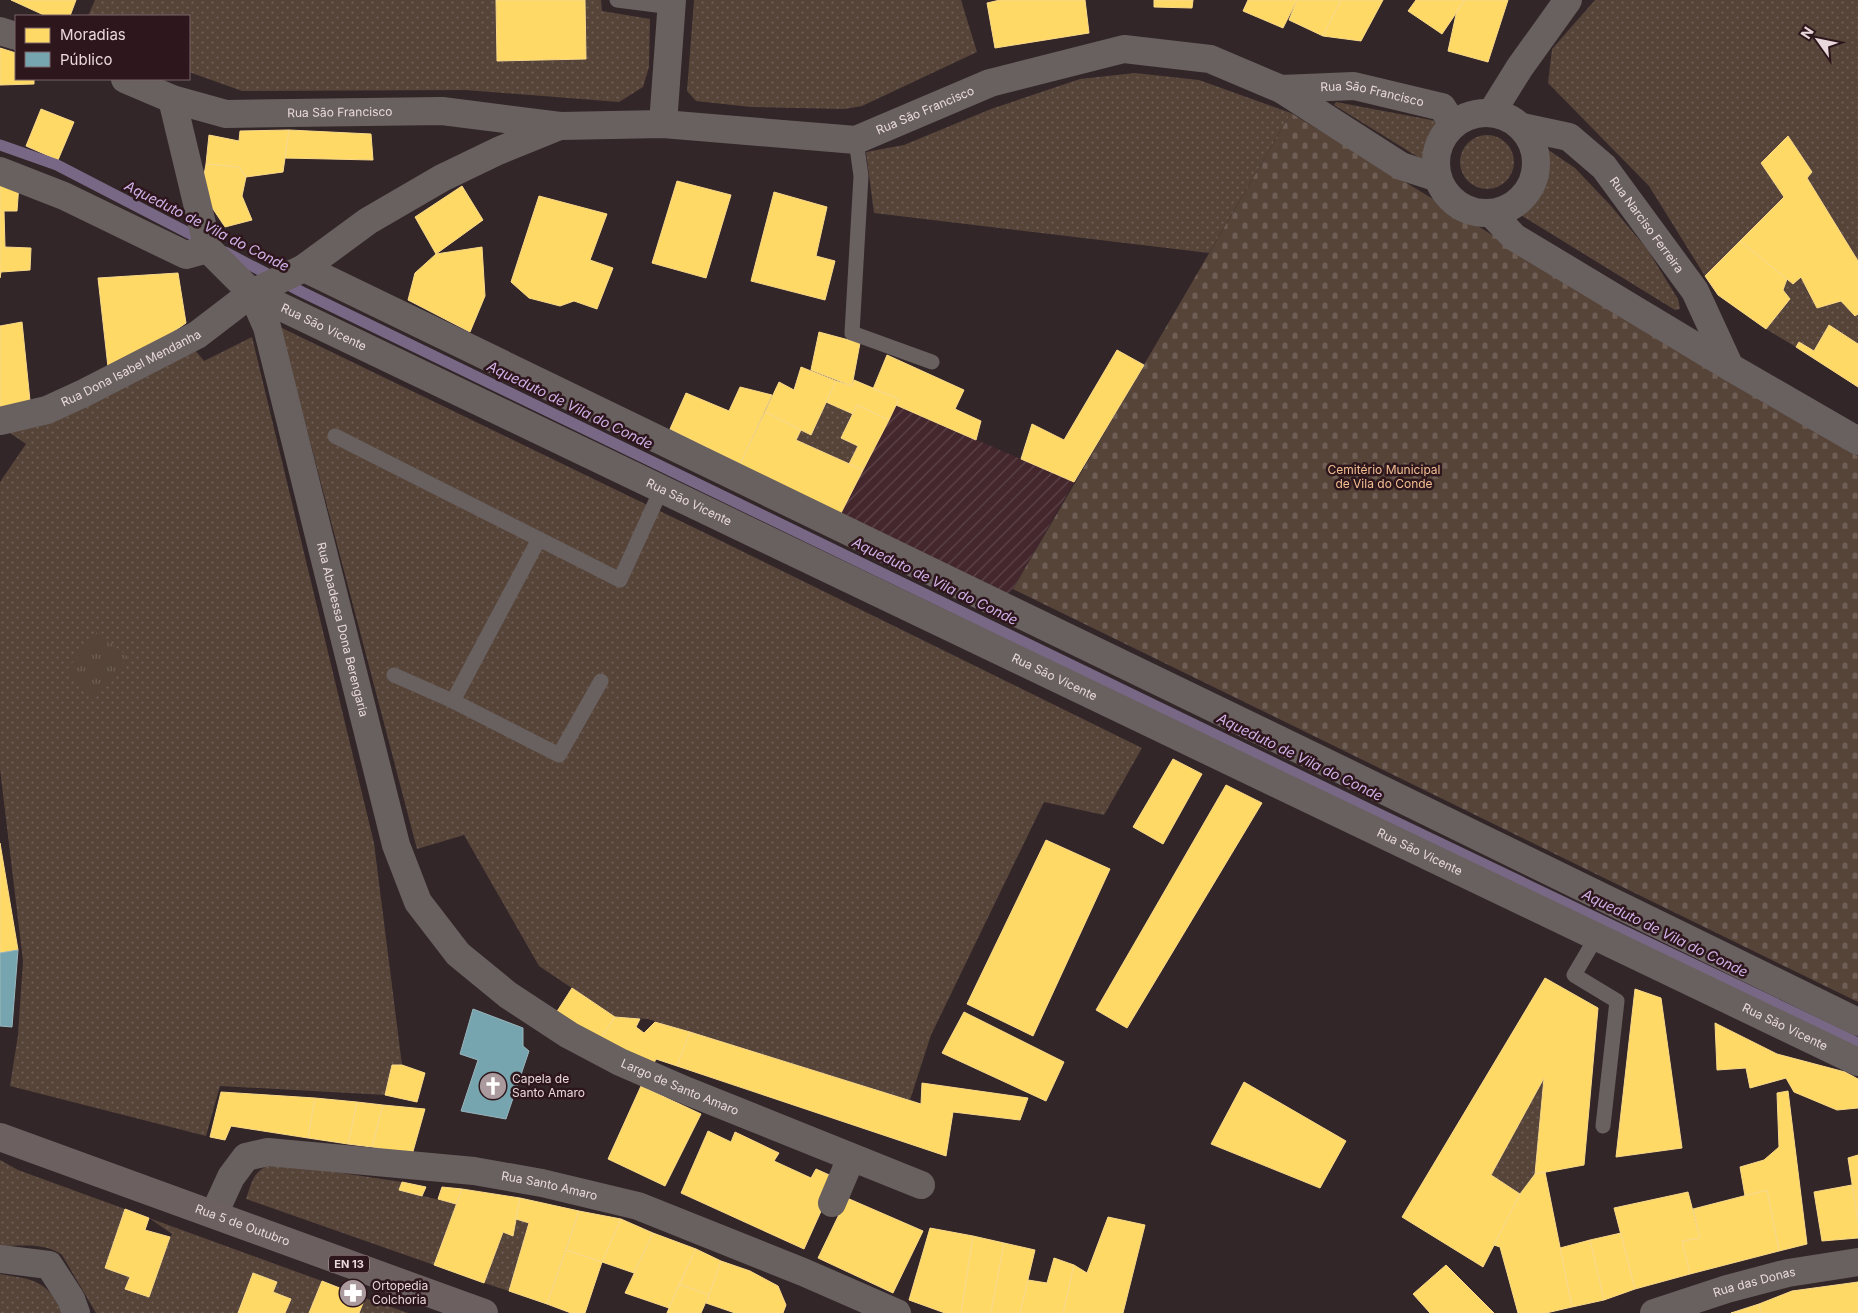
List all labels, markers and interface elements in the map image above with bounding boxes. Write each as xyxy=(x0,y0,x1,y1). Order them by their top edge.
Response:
legend xyxy=(15,15,190,80)
north arrow xyxy=(1793,15,1843,65)
text: N xyxy=(1797,24,1817,42)
text: Moradias xyxy=(60,25,126,44)
text: Público xyxy=(60,50,112,69)
street label: Rua São Francisco xyxy=(1320,78,1425,109)
street label: Rua São Francisco xyxy=(874,83,976,138)
street label: Rua São Francisco xyxy=(287,104,393,120)
street label: Rua Narciso Ferreira xyxy=(1607,174,1687,276)
water label: Aqueduto de Vila do Conde xyxy=(121,176,292,275)
street label: Rua São Vicente xyxy=(279,300,369,354)
street label: Rua Dona Isabel Mendanha xyxy=(58,327,204,410)
water label: Aqueduto de Vila do Conde xyxy=(484,357,656,452)
park label: Cemitério Municipal de Vila do Conde xyxy=(1328,462,1440,491)
street label: Rua São Vicente xyxy=(644,475,734,529)
water label: Aqueduto de Vila do Conde xyxy=(849,533,1021,628)
street label: Rua Abadessa Dona Berengaria xyxy=(314,541,372,718)
street label: Rua São Vicente xyxy=(1009,650,1100,704)
water label: Aqueduto de Vila do Conde xyxy=(1214,709,1386,804)
street label: Rua São Vicente xyxy=(1375,825,1465,878)
water label: Aqueduto de Vila do Conde xyxy=(1579,885,1751,980)
street label: Rua São Vicente xyxy=(1740,1000,1830,1053)
street label: Largo de Santo Amaro xyxy=(619,1055,741,1118)
church icon: Capela de Santo Amaro xyxy=(478,1071,508,1101)
place label: Capela de Santo Amaro xyxy=(512,1071,585,1100)
street label: Rua Santo Amaro xyxy=(500,1168,599,1203)
street label: Rua 5 de Outubro xyxy=(193,1201,292,1249)
road number: EN 13 xyxy=(329,1256,369,1272)
street label: Rua das Donas xyxy=(1711,1264,1797,1300)
pharmacy icon: Ortopedia Colchoria xyxy=(338,1278,368,1308)
place label: Ortopedia Colchoria xyxy=(372,1278,428,1307)

